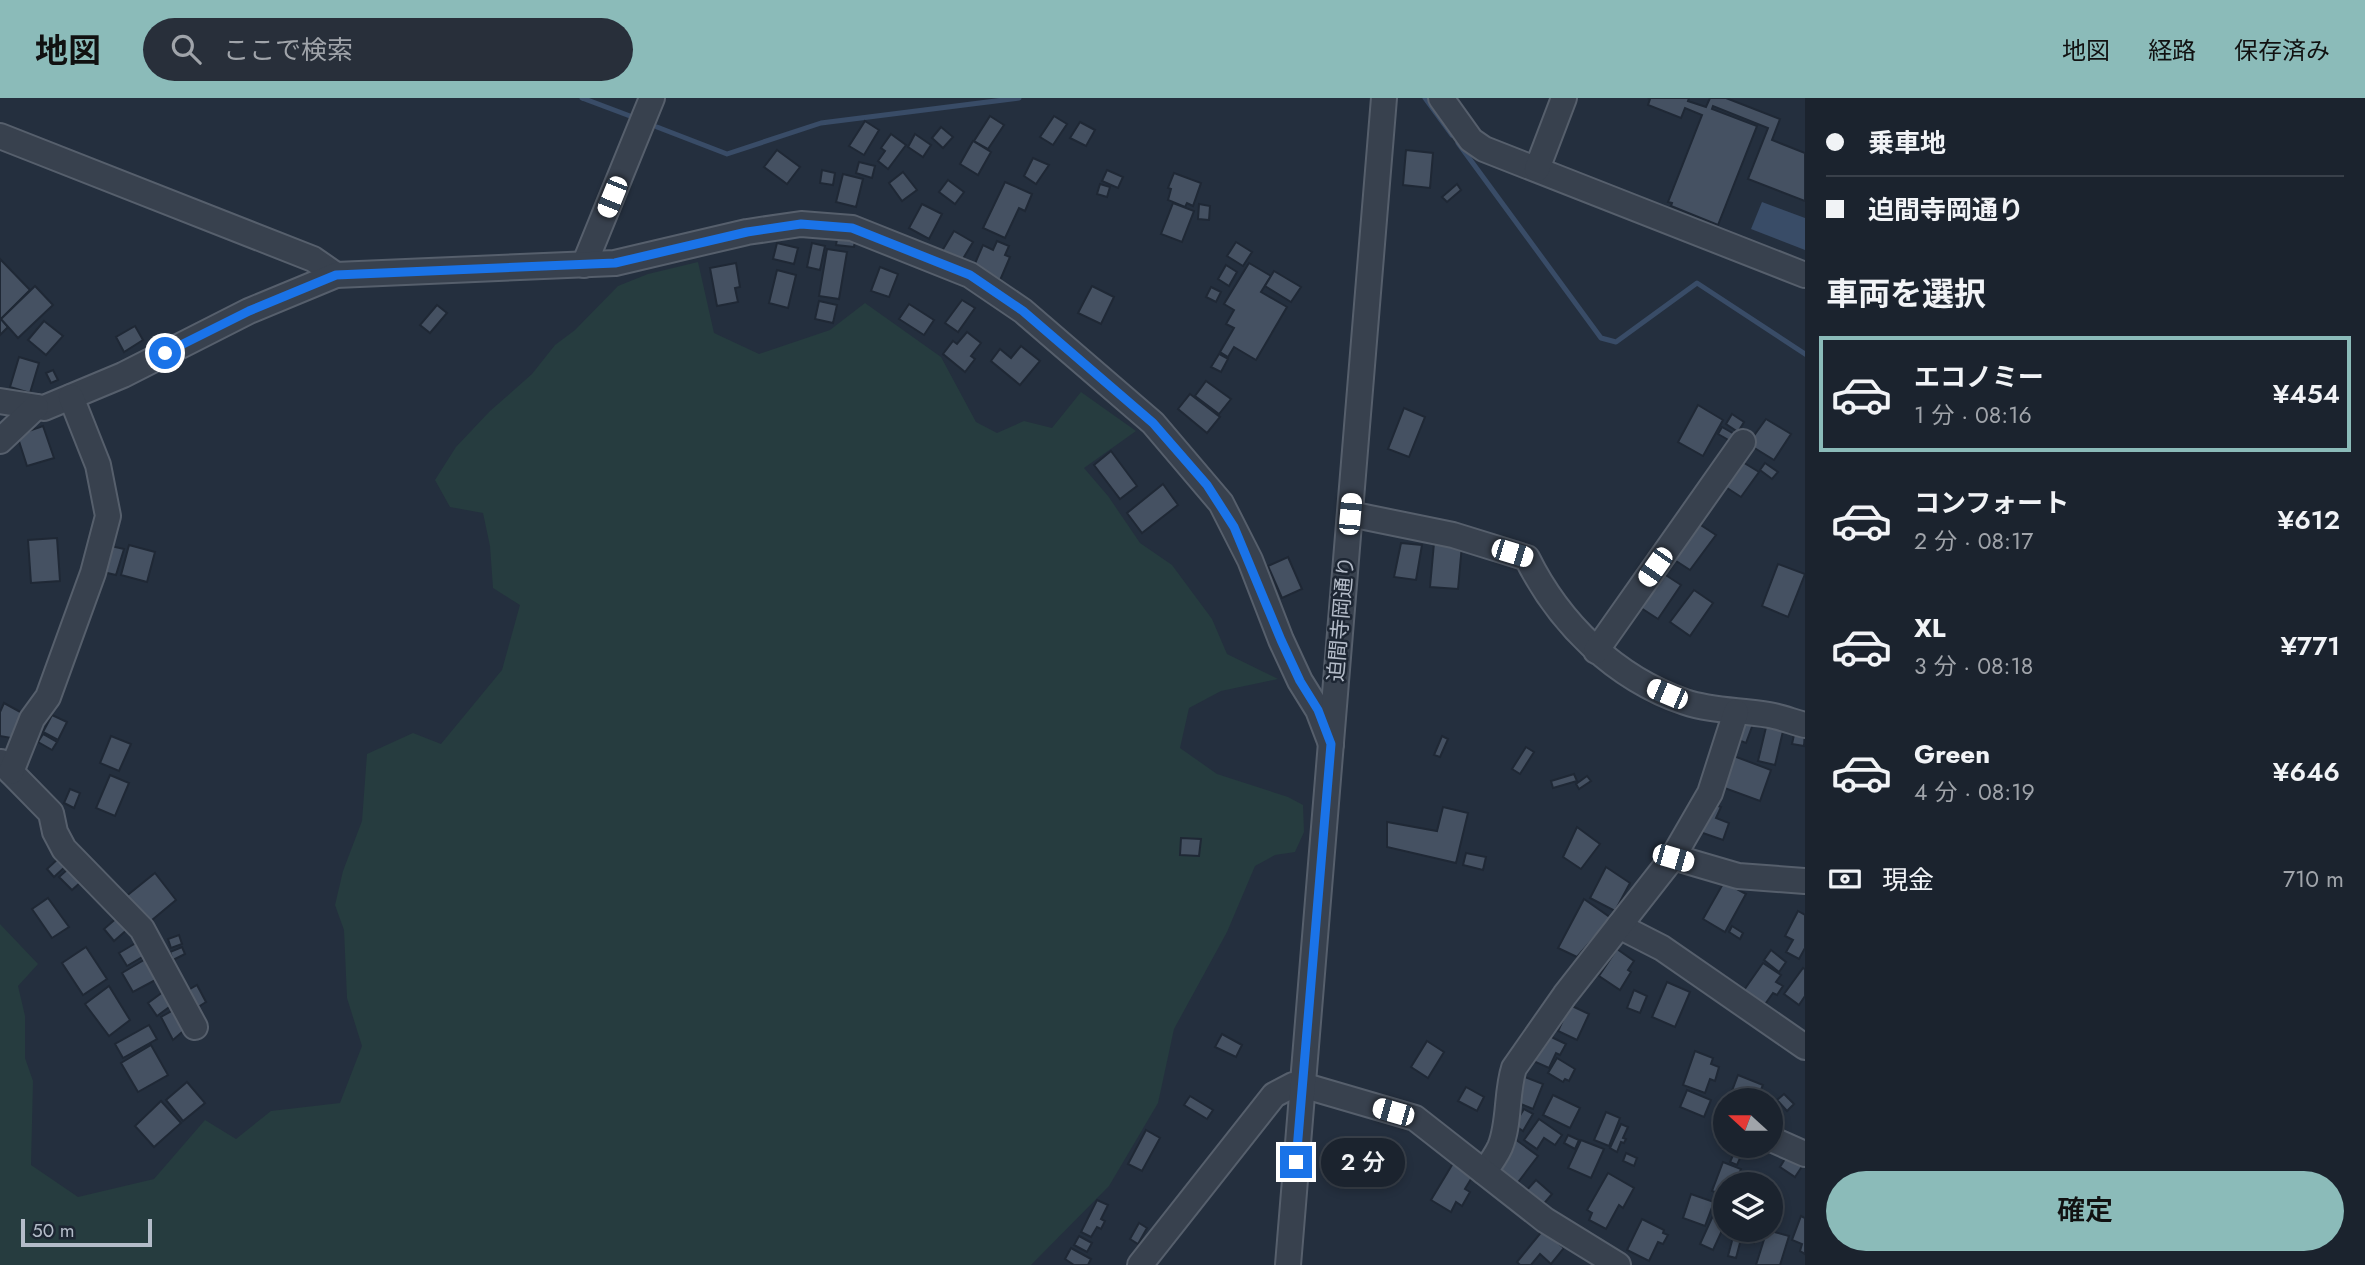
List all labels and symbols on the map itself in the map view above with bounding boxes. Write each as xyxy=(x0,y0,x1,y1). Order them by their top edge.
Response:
car xyxy=(595,174,630,220)
route start xyxy=(149,337,181,369)
car xyxy=(1338,492,1363,536)
car xyxy=(1489,537,1536,569)
car xyxy=(1635,544,1676,590)
street label: 迫間寺岡通り xyxy=(1321,555,1361,683)
car xyxy=(1644,676,1691,712)
car xyxy=(1650,842,1697,874)
north arrow xyxy=(1713,1088,1783,1158)
car xyxy=(1370,1096,1417,1128)
callout: 2 分 xyxy=(1320,1138,1404,1186)
route end xyxy=(1280,1146,1312,1178)
scale bar xyxy=(21,1216,152,1248)

